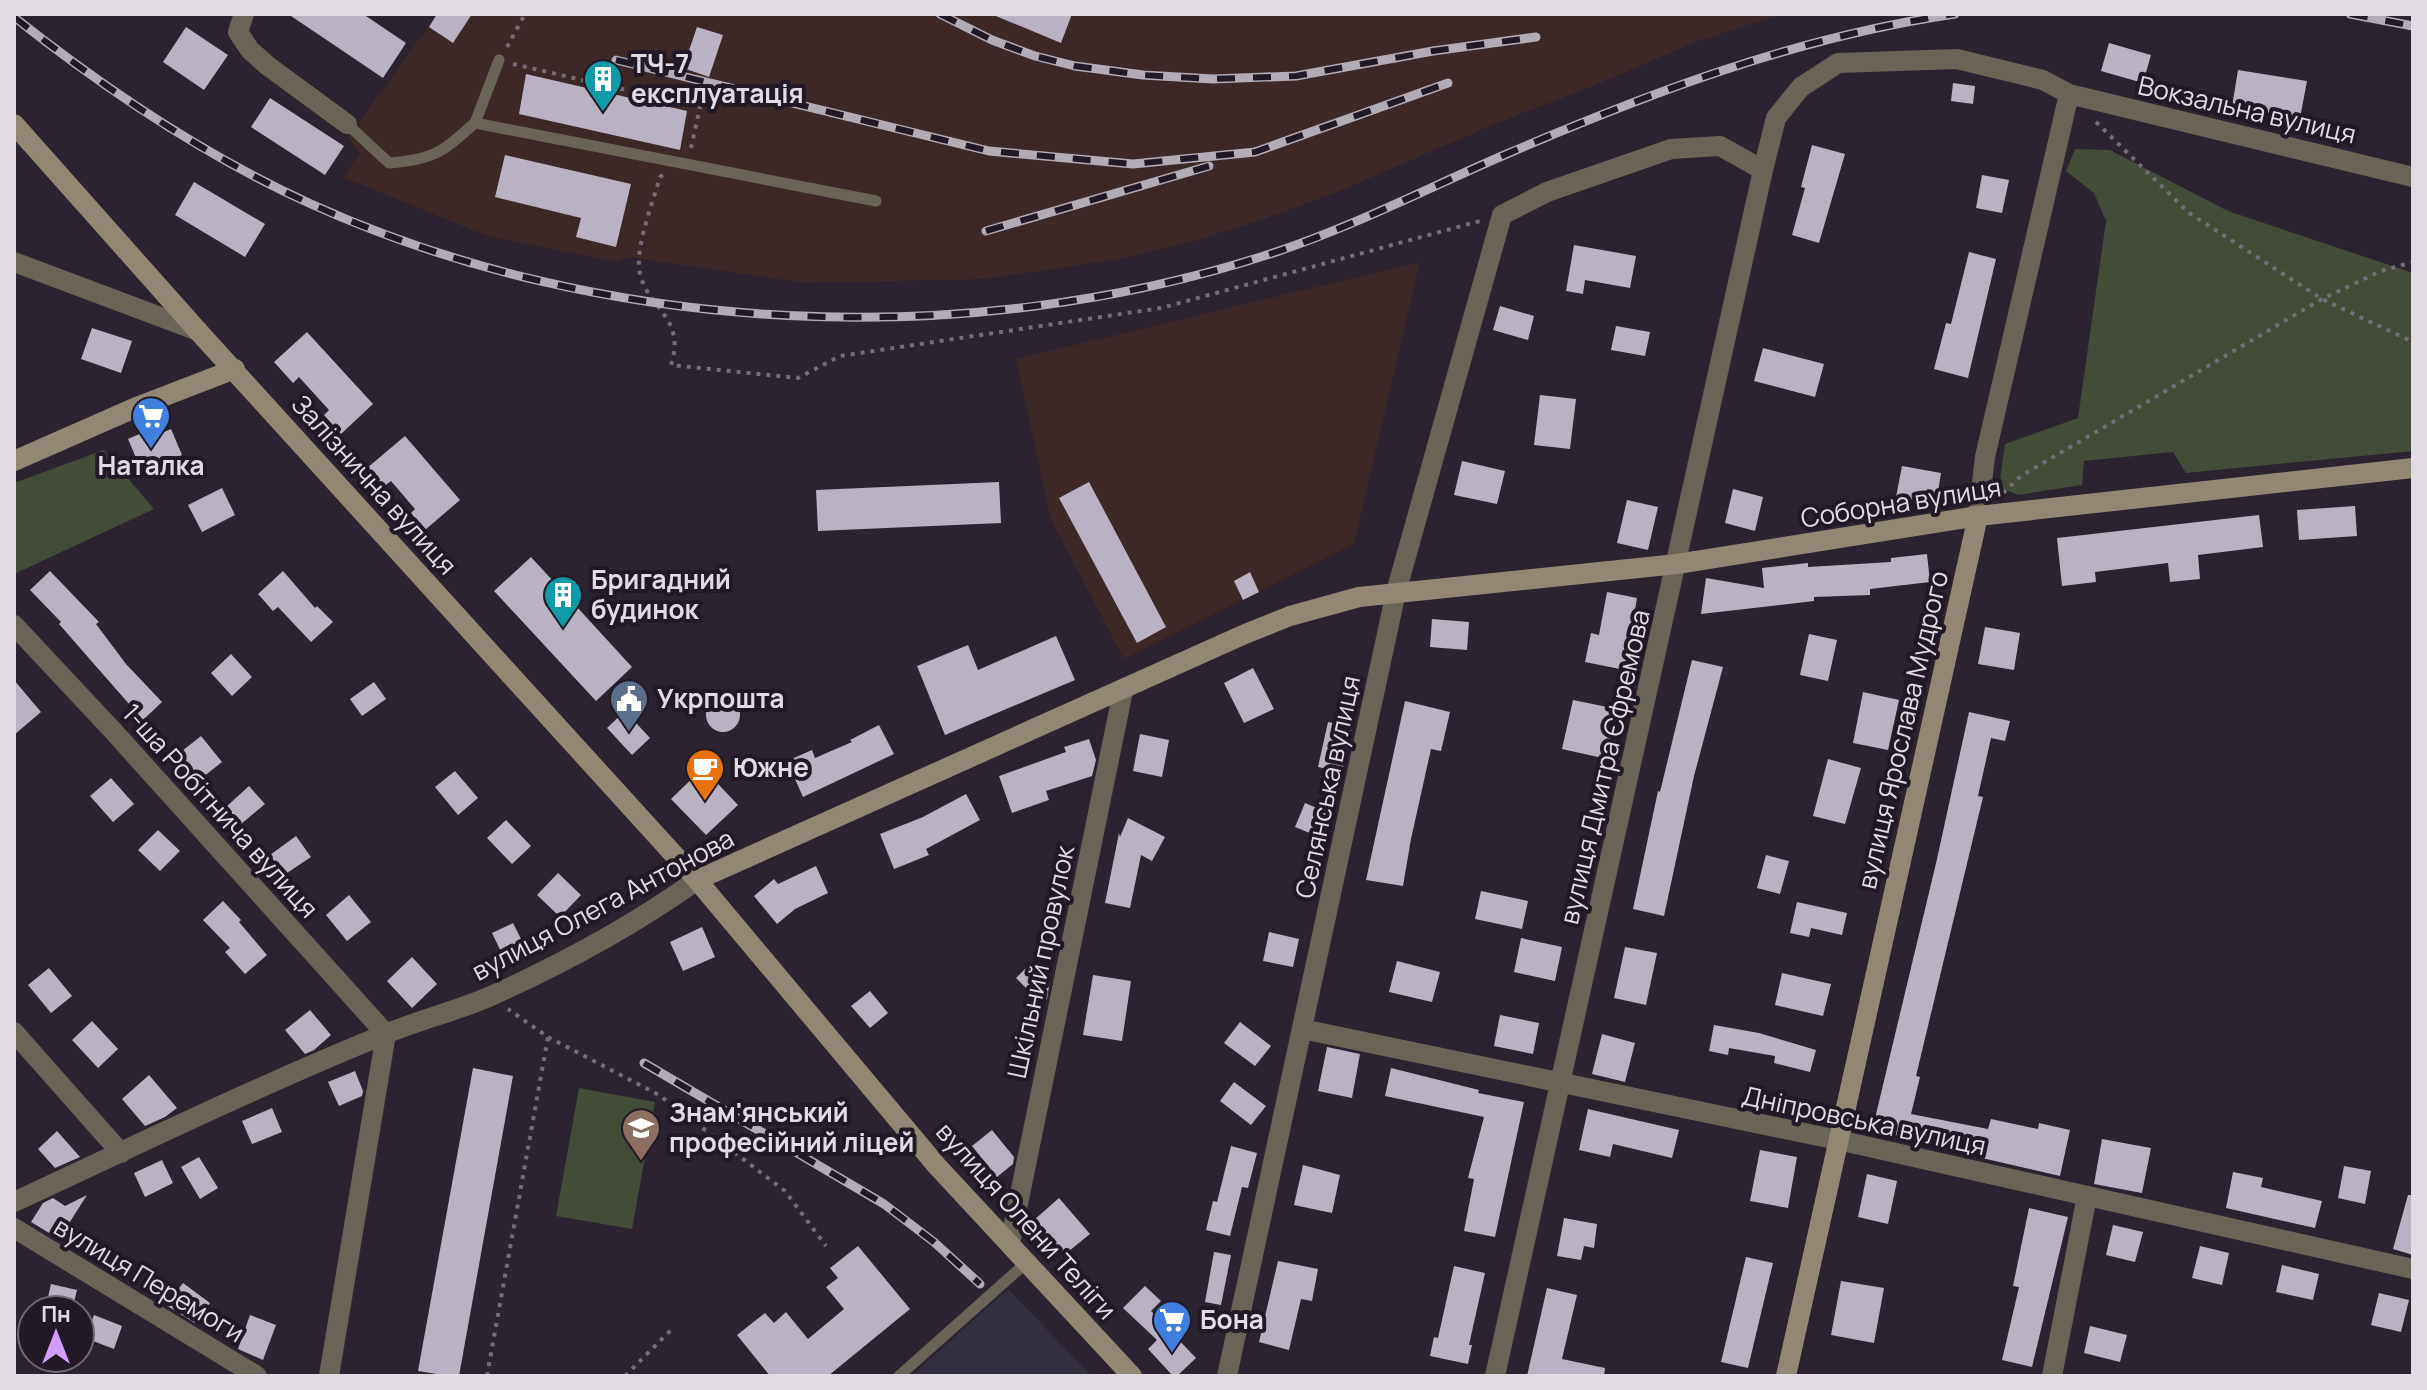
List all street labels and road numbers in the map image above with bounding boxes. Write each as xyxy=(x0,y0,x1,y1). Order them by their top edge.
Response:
street label: Вокзальна вулиця xyxy=(2135,66,2360,152)
street label: Залізнична вулиця xyxy=(284,387,465,582)
street label: Соборна вулиця xyxy=(1798,468,2004,536)
street label: вулиця Ярослава Мудрого xyxy=(1848,567,1956,892)
street label: вулиця Дмитра Єфремова xyxy=(1550,606,1658,928)
street label: Селянська вулиця xyxy=(1286,672,1368,901)
street label: 1-ша Робітнича вулиця xyxy=(115,695,327,925)
street label: вулиця Олега Антонова xyxy=(465,820,740,989)
street label: Шкільний провулок xyxy=(998,841,1083,1081)
street label: Дніпровська вулиця xyxy=(1739,1077,1989,1163)
street label: вулиця Олени Теліги xyxy=(929,1114,1125,1327)
street label: вулиця Перемоги xyxy=(48,1208,251,1350)

